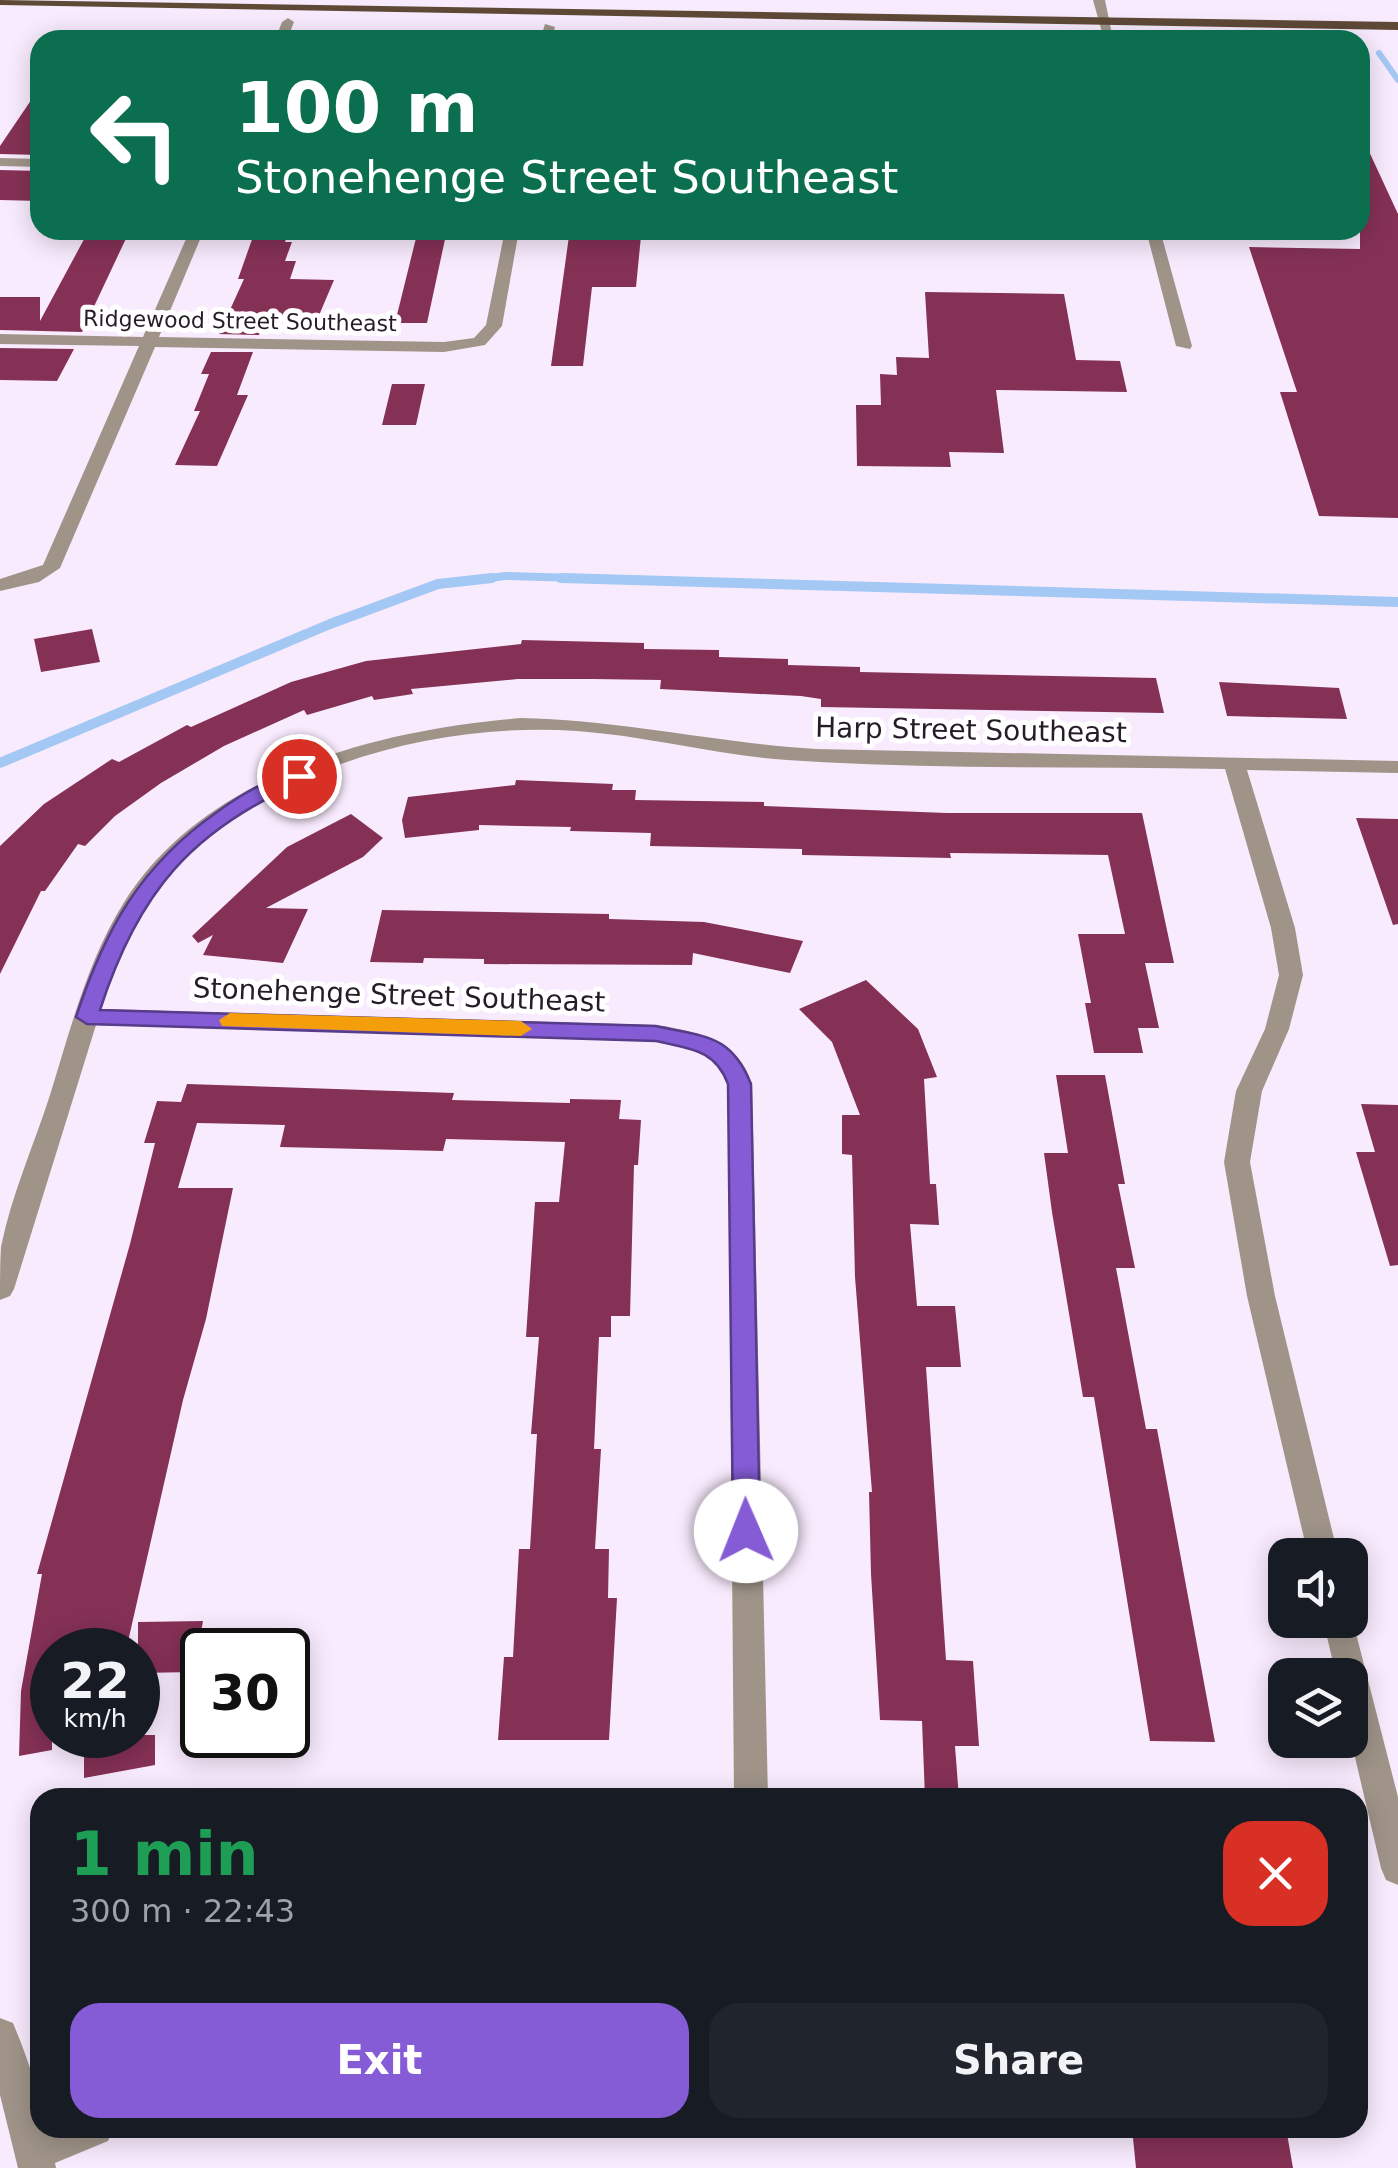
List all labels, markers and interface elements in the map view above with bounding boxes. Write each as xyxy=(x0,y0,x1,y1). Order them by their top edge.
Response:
text: 100 m xyxy=(235,67,478,149)
icon: left xyxy=(70,70,200,200)
text: Stonehenge Street Southeast xyxy=(235,151,898,204)
street label: Ridgewood Street Southeast xyxy=(83,306,397,336)
street label: Harp Street Southeast xyxy=(815,711,1127,749)
pin xyxy=(257,734,342,819)
icon: arrive xyxy=(272,749,327,804)
street label: Stonehenge Street Southeast xyxy=(192,971,606,1019)
position arrow xyxy=(694,1479,798,1583)
map controls xyxy=(1268,1538,1368,1758)
button: sound xyxy=(1268,1538,1368,1638)
speed limit sign: 30 xyxy=(180,1628,310,1758)
text: 22 xyxy=(60,1652,130,1710)
button: layers xyxy=(1268,1658,1368,1758)
text: km/h xyxy=(63,1704,127,1733)
text: 1 min xyxy=(70,1819,258,1889)
button: close xyxy=(1223,1821,1328,1926)
text: 300 m · 22:43 xyxy=(70,1892,295,1930)
button: Exit xyxy=(70,2003,689,2118)
button: Share xyxy=(709,2003,1328,2118)

